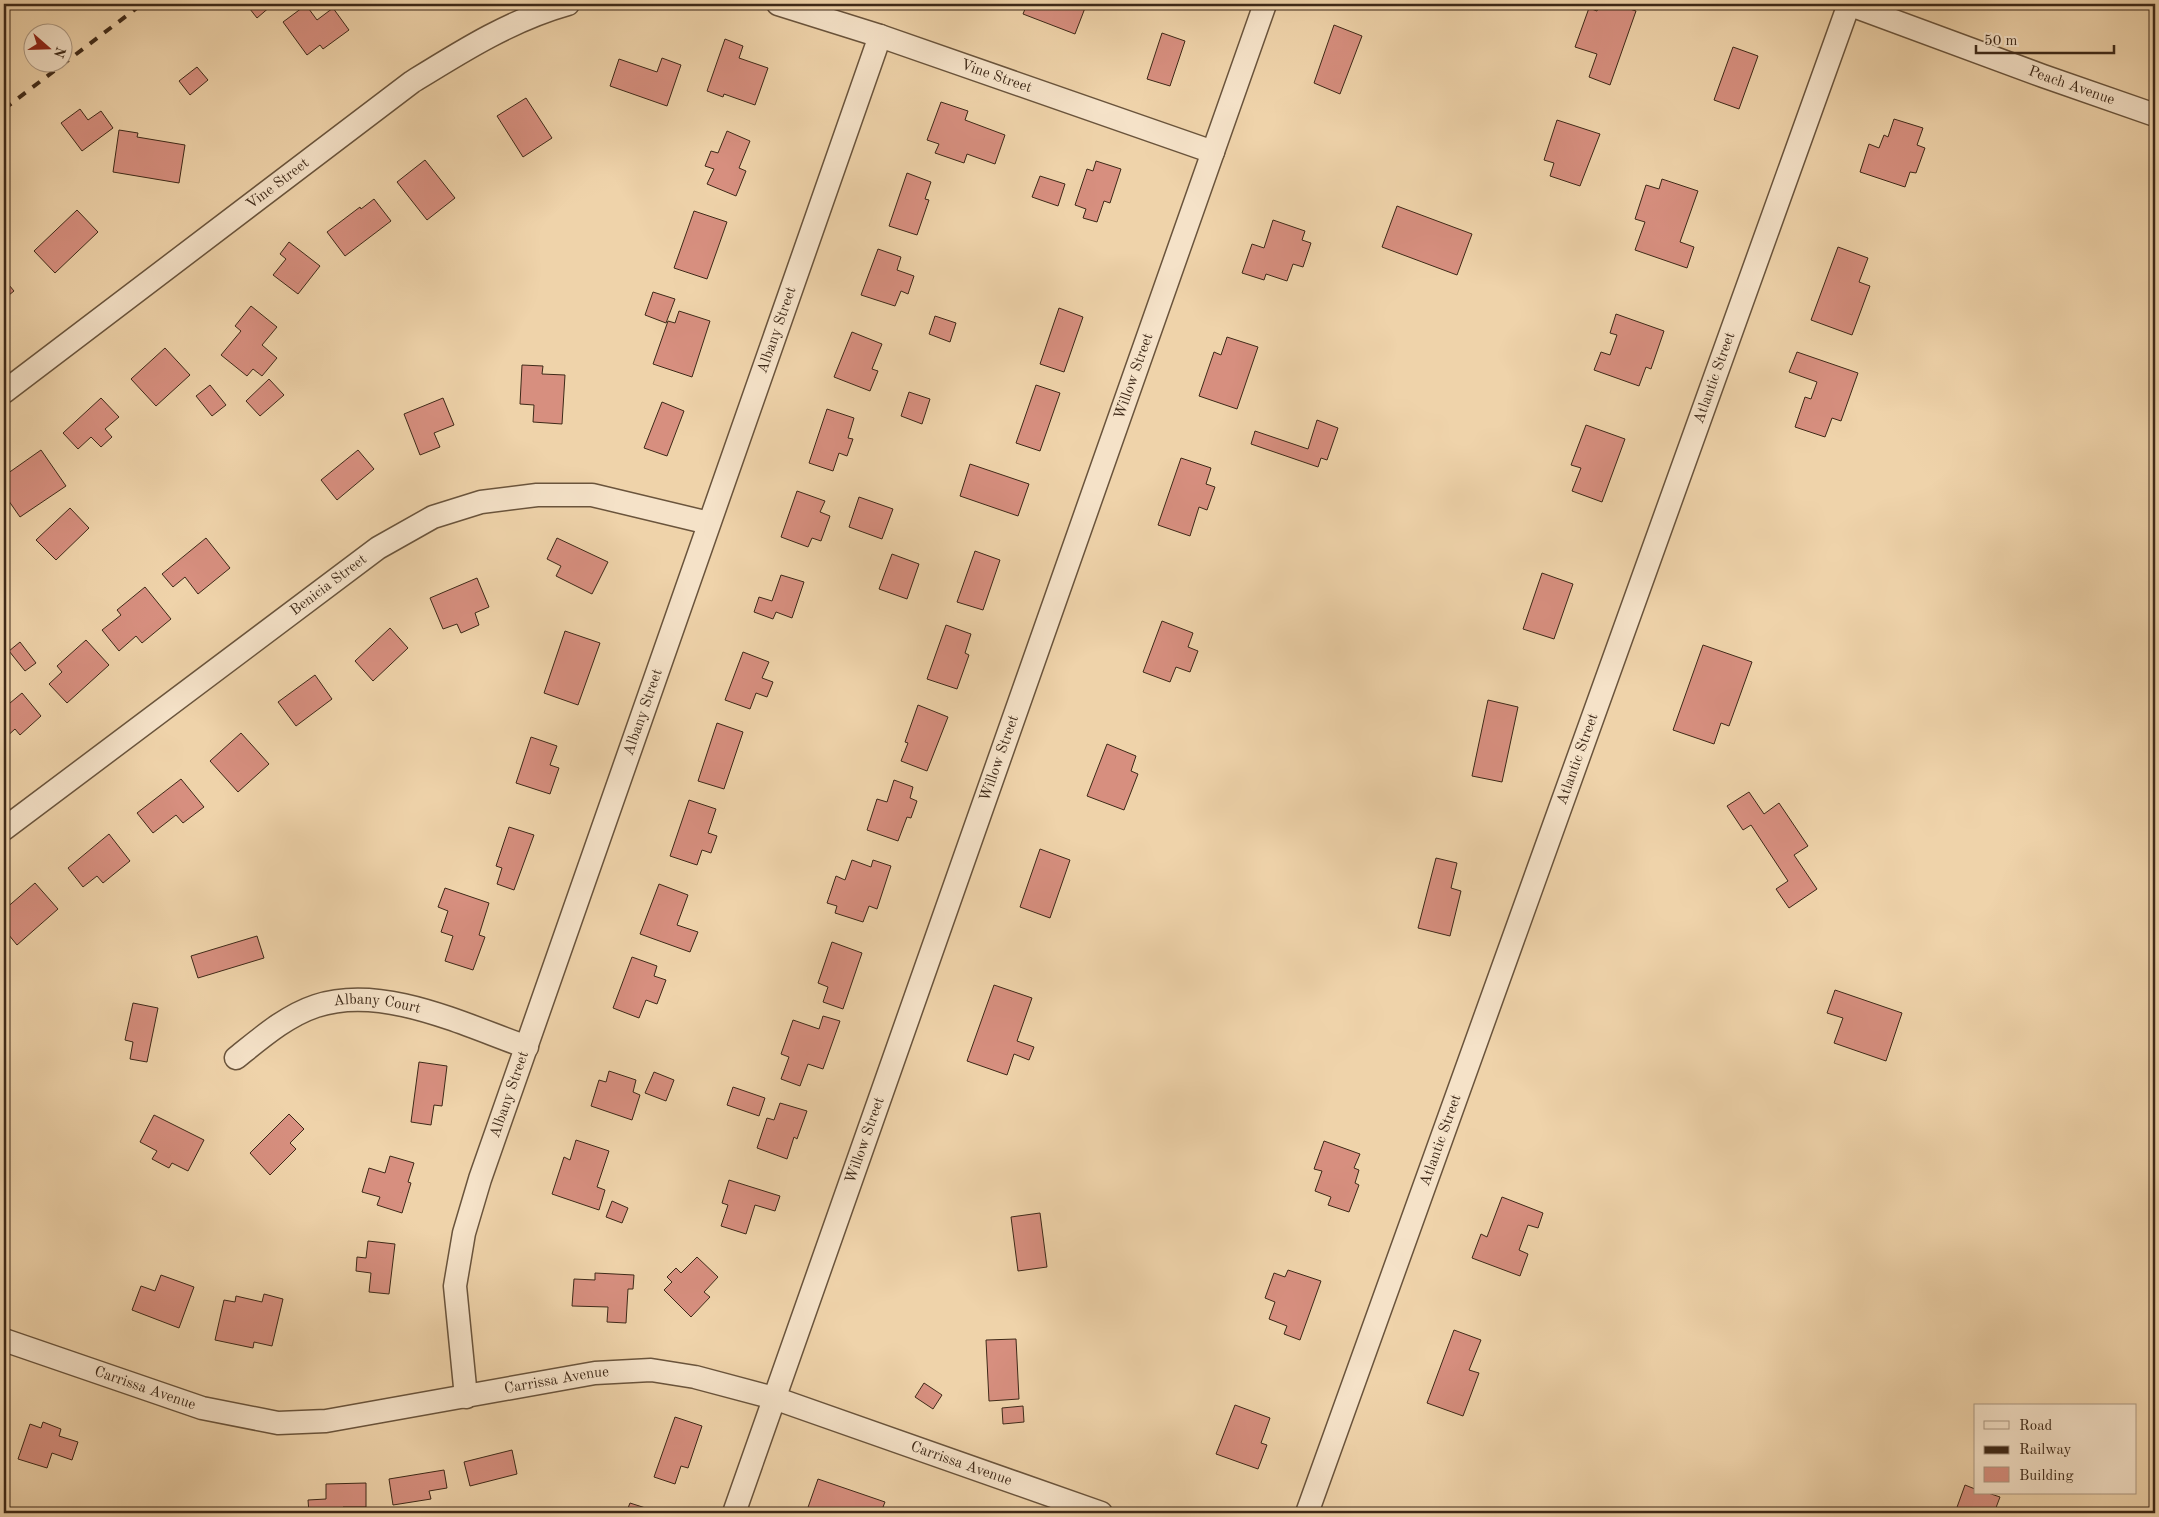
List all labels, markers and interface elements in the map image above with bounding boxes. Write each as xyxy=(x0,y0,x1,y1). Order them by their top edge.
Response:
north arrow xyxy=(22,22,72,72)
scale bar xyxy=(1976,22,2114,54)
text: 50 m xyxy=(1984,34,2018,49)
text: N xyxy=(51,45,68,60)
street label: Vine Street xyxy=(959,57,1034,96)
street label: Peach Avenue xyxy=(2026,64,2117,108)
street label: Vine Street xyxy=(244,156,312,212)
street label: Albany Street xyxy=(755,285,799,375)
street label: Atlantic Street xyxy=(1691,330,1738,426)
street label: Willow Street xyxy=(1112,331,1156,421)
street label: Benicia Street xyxy=(288,552,370,619)
street label: Albany Street xyxy=(621,667,665,758)
street label: Atlantic Street xyxy=(1554,711,1601,807)
street label: Willow Street xyxy=(977,713,1022,803)
street label: Albany Court xyxy=(333,992,422,1017)
street label: Albany Street xyxy=(487,1049,532,1140)
street label: Atlantic Street xyxy=(1418,1092,1464,1188)
street label: Willow Street xyxy=(843,1095,887,1186)
street label: Carrissa Avenue xyxy=(92,1364,198,1413)
street label: Carrissa Avenue xyxy=(503,1365,609,1397)
legend xyxy=(1974,1404,2136,1494)
text: Road xyxy=(2019,1419,2053,1434)
street label: Carrissa Avenue xyxy=(909,1439,1014,1489)
text: Railway xyxy=(2019,1443,2072,1458)
text: Building xyxy=(2019,1469,2074,1484)

